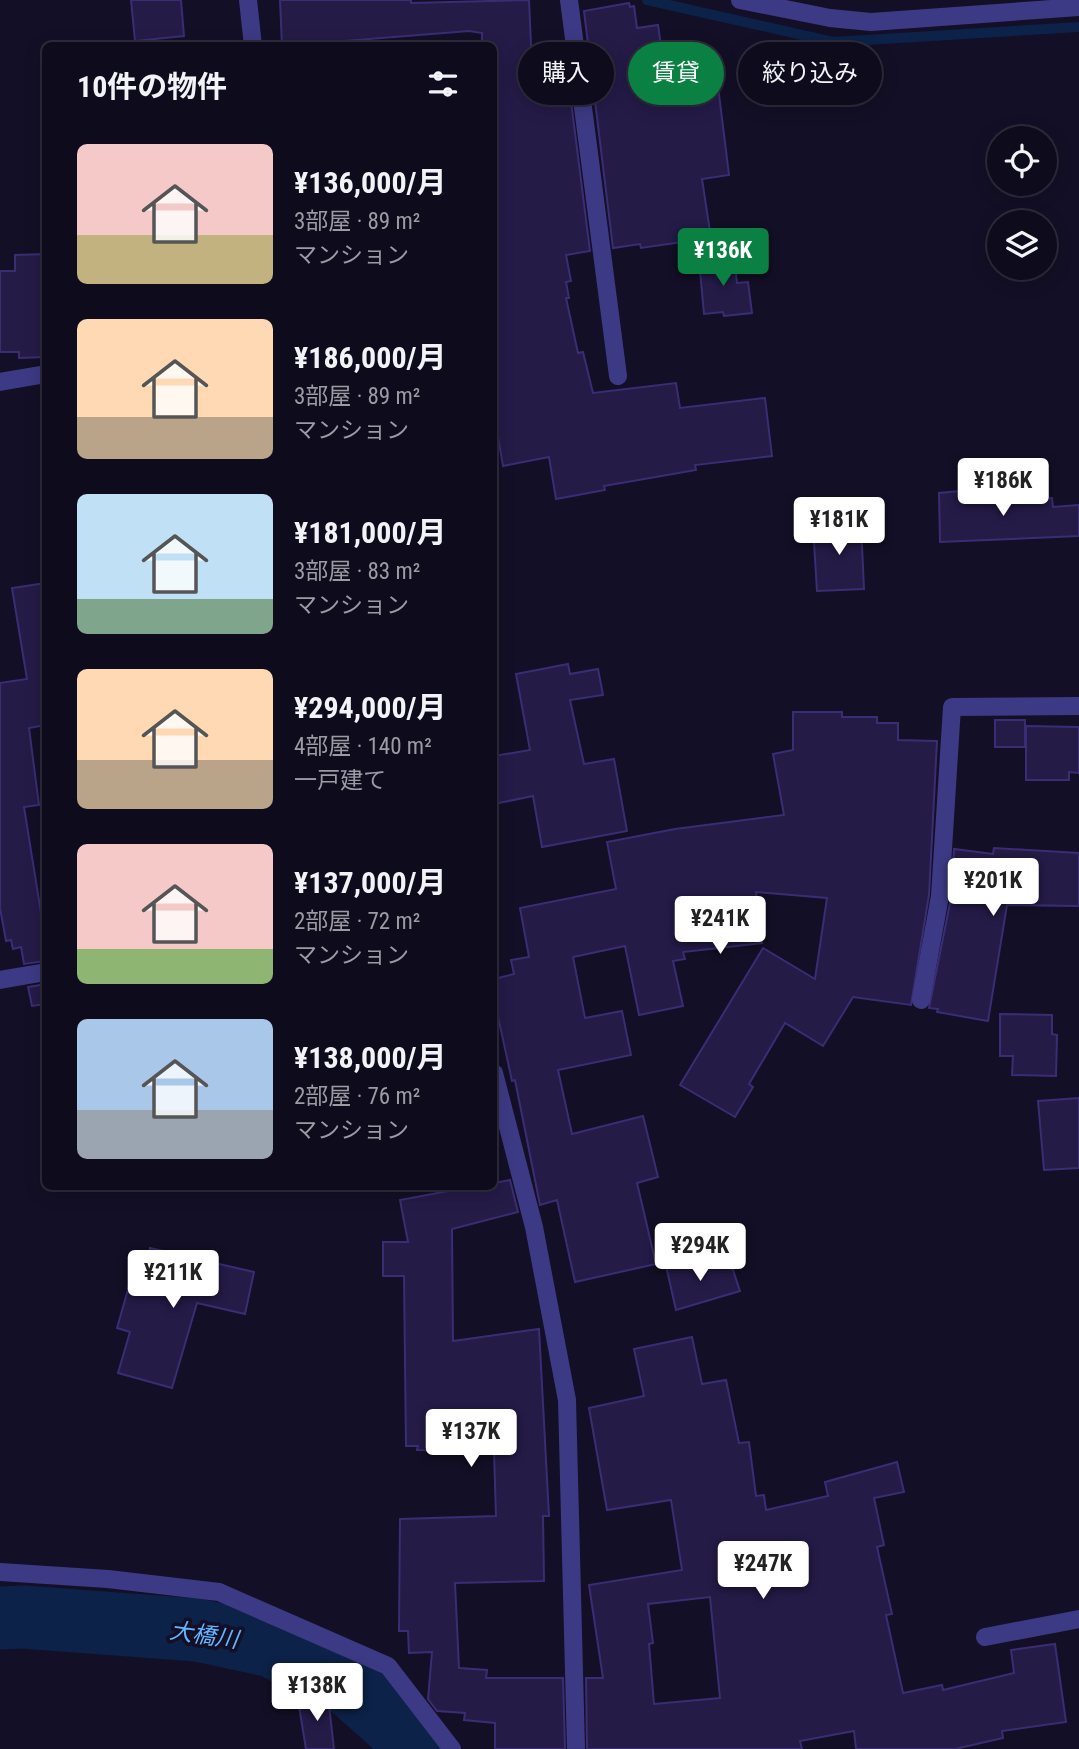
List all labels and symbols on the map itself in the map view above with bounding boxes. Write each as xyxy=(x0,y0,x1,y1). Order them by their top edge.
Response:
pin: ¥136K xyxy=(674,229,772,288)
pin: ¥186K xyxy=(954,458,1052,518)
pin: ¥181K xyxy=(790,498,888,557)
pin: ¥201K xyxy=(944,858,1042,918)
pin: ¥241K xyxy=(671,897,769,956)
pin: ¥294K xyxy=(651,1224,749,1283)
pin: ¥211K xyxy=(124,1250,222,1310)
pin: ¥137K xyxy=(422,1410,520,1469)
pin: ¥247K xyxy=(714,1542,812,1601)
water label: 大橋川 xyxy=(168,1617,243,1654)
pin: ¥138K xyxy=(268,1664,366,1723)

